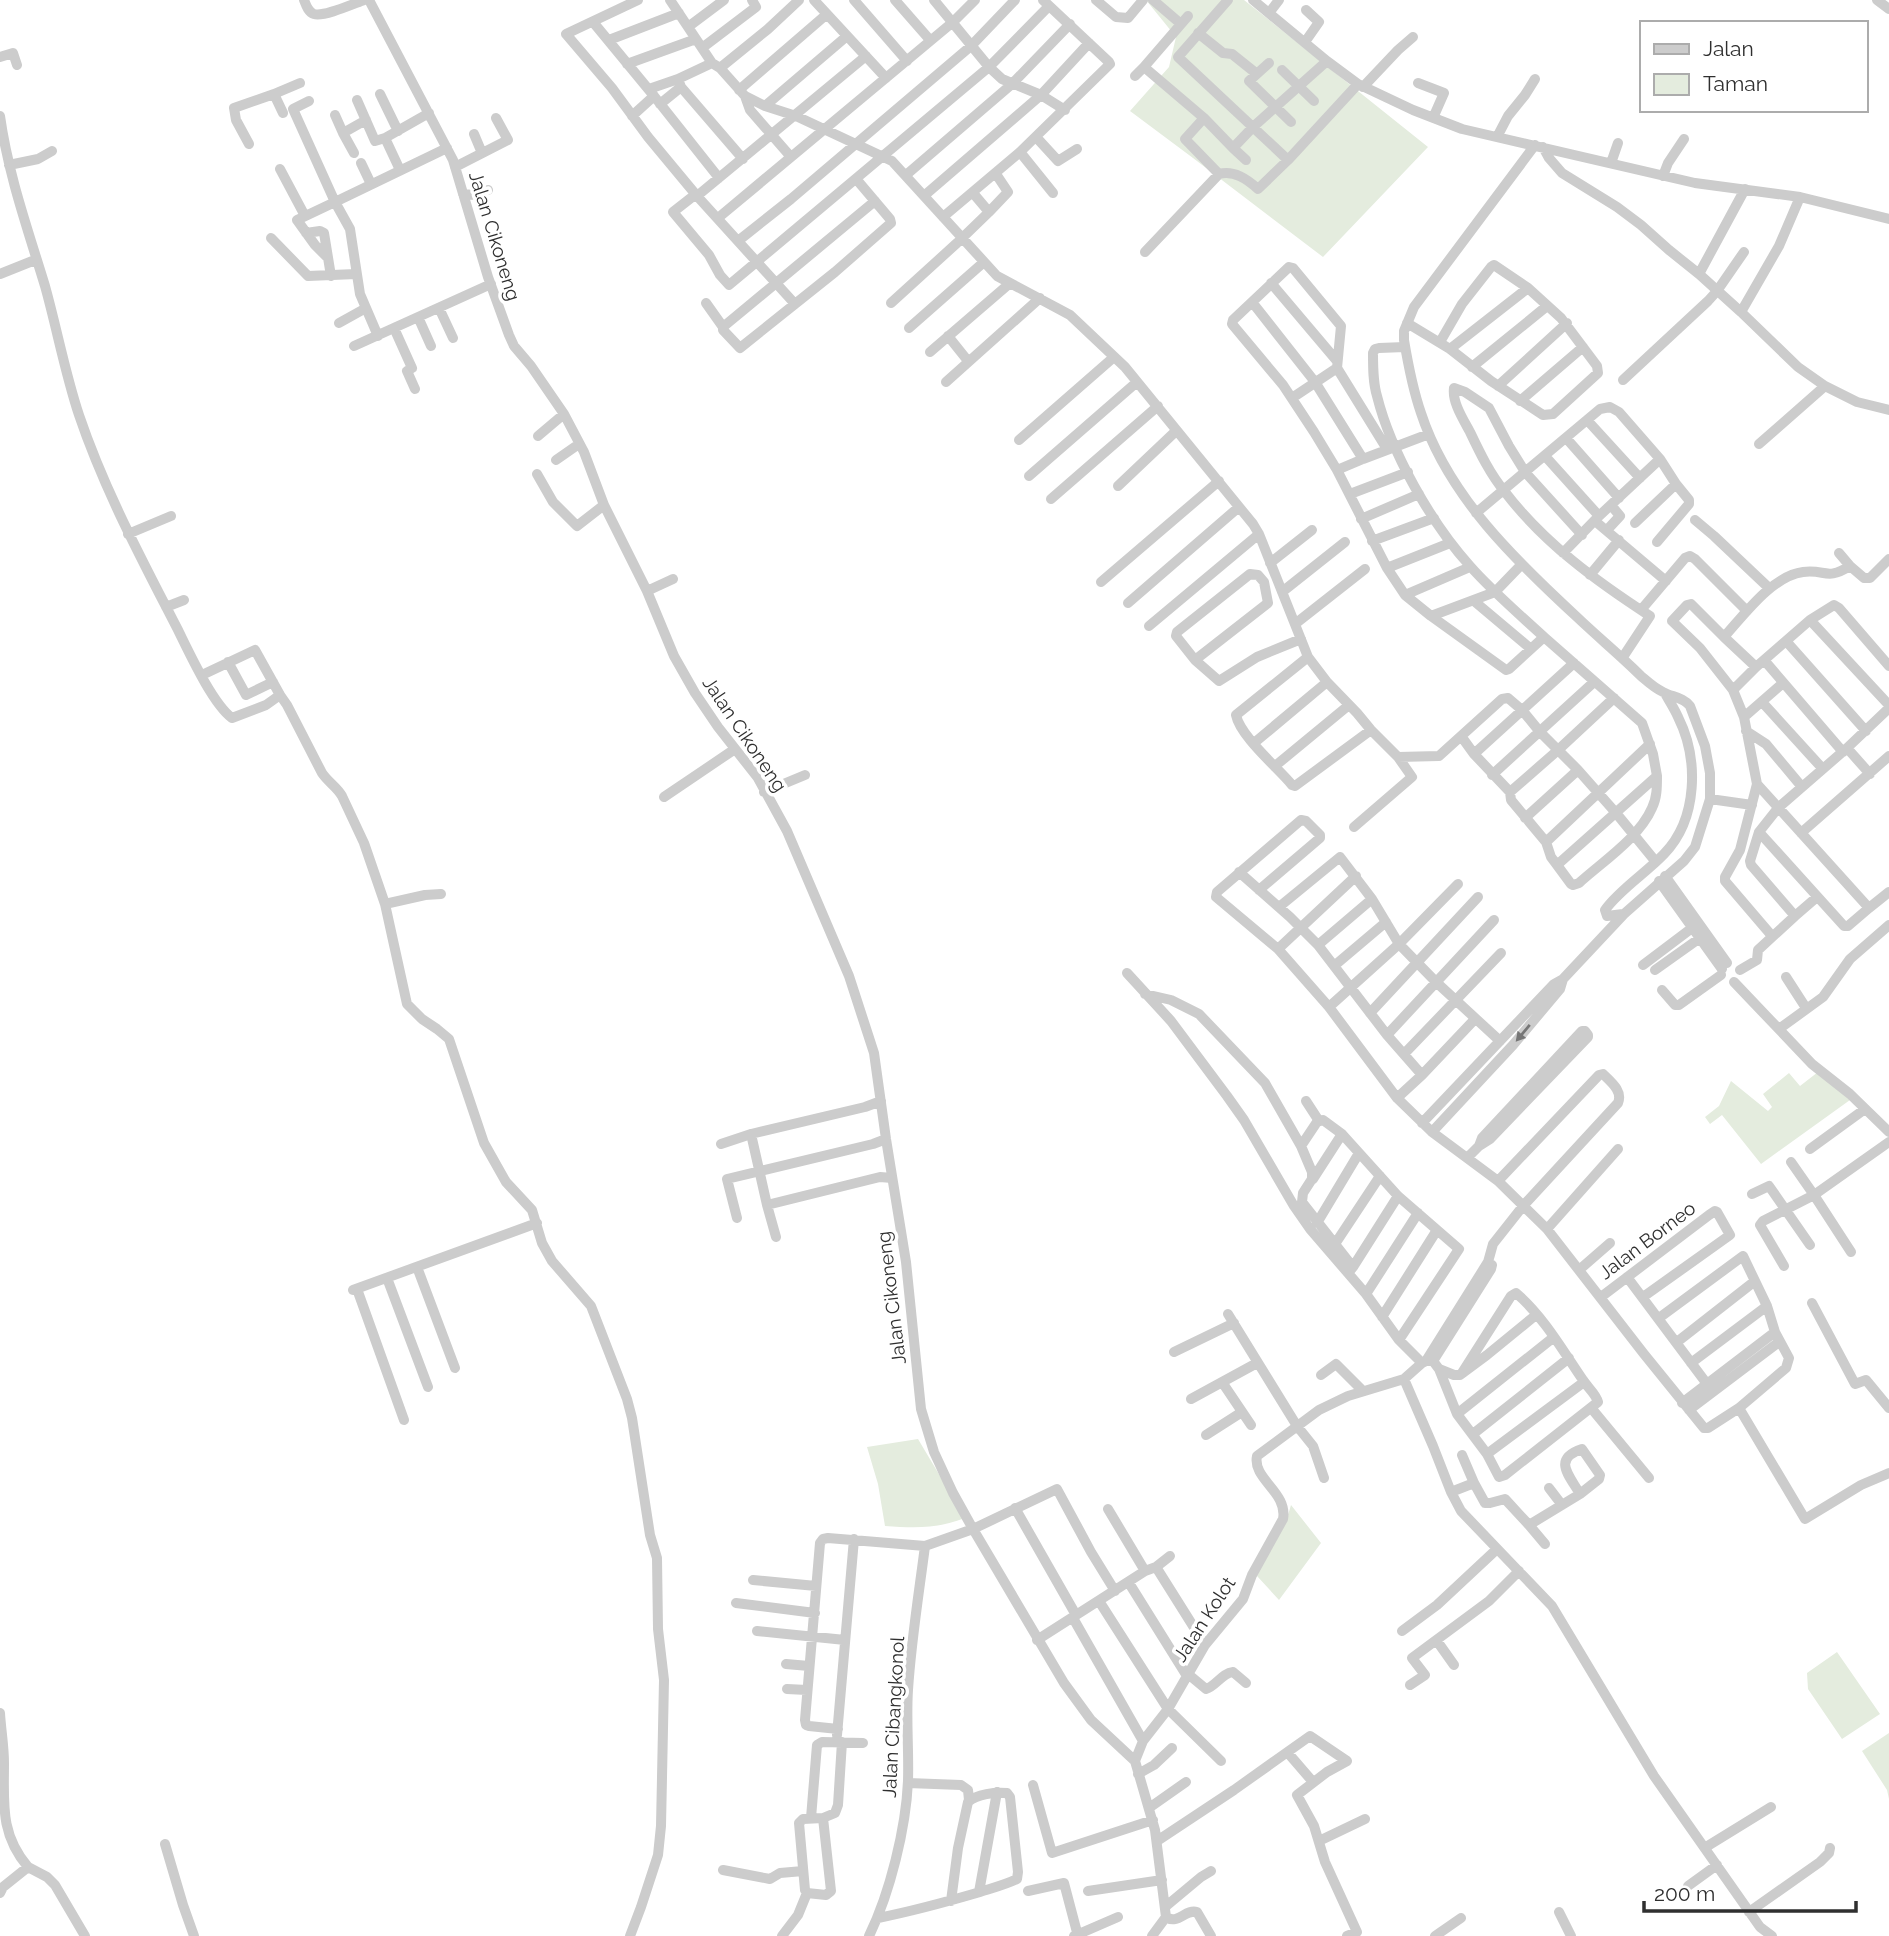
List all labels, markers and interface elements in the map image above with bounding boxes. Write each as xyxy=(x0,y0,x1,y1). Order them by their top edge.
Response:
legend xyxy=(1640,21,1868,112)
text: Jalan xyxy=(1703,36,1754,61)
text: Taman xyxy=(1703,71,1768,96)
street label: Jalan Cikoneng xyxy=(465,169,525,303)
street label: Jalan Cikoneng xyxy=(698,672,792,796)
one-way arrow xyxy=(1516,1025,1531,1042)
street label: Jalan Borneo xyxy=(1594,1197,1700,1283)
street label: Jalan Cikoneng xyxy=(872,1230,910,1366)
street label: Jalan Kolot xyxy=(1169,1572,1240,1665)
street label: Jalan Cibangkonol xyxy=(878,1635,908,1798)
scale bar xyxy=(1644,1870,1856,1914)
text: 200 m xyxy=(1654,1881,1715,1906)

